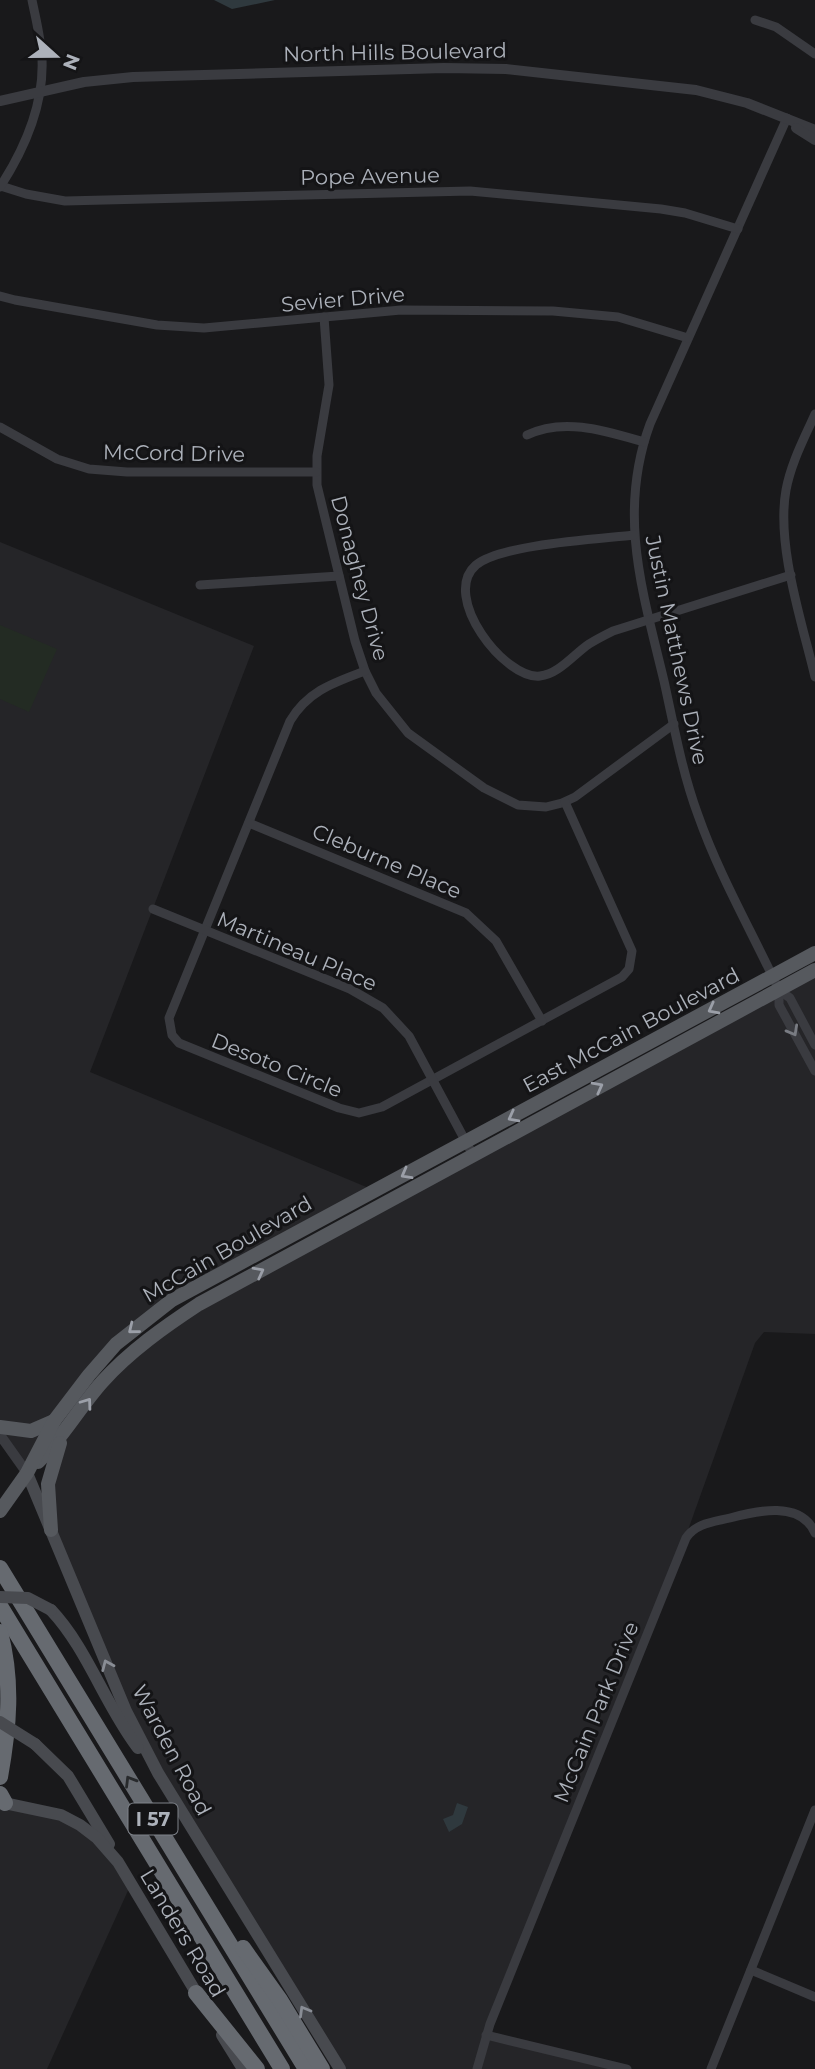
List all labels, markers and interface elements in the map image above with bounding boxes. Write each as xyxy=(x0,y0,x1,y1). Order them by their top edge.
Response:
north arrow xyxy=(21,21,91,91)
street label: North Hills Boulevard xyxy=(283,38,507,66)
text: N xyxy=(58,51,85,73)
street label: Pope Avenue xyxy=(300,162,440,190)
street label: Sevier Drive xyxy=(280,281,406,317)
street label: McCord Drive xyxy=(103,439,245,467)
street label: Donaghey Drive xyxy=(326,493,394,663)
street label: Justin Matthews Drive xyxy=(640,532,714,767)
street label: Cleburne Place xyxy=(309,818,465,904)
street label: Martineau Place xyxy=(213,906,381,996)
street label: East McCain Boulevard xyxy=(518,962,744,1098)
one-way arrow xyxy=(708,1001,720,1015)
one-way arrow xyxy=(785,1024,798,1036)
street label: Desoto Circle xyxy=(208,1027,346,1103)
one-way arrow xyxy=(591,1082,603,1096)
one-way arrow xyxy=(507,1109,520,1122)
one-way arrow xyxy=(401,1166,413,1180)
street label: McCain Boulevard xyxy=(138,1190,316,1308)
one-way arrow xyxy=(252,1267,264,1280)
one-way arrow xyxy=(129,1321,141,1334)
one-way arrow xyxy=(79,1398,91,1411)
street label: McCain Park Drive xyxy=(548,1618,644,1806)
one-way arrow xyxy=(101,1660,115,1672)
street label: Warden Road xyxy=(127,1680,217,1820)
one-way arrow xyxy=(125,1776,138,1789)
road number: I 57 xyxy=(128,1803,178,1834)
street label: Landers Road xyxy=(135,1864,231,2002)
one-way arrow xyxy=(300,2005,313,2018)

